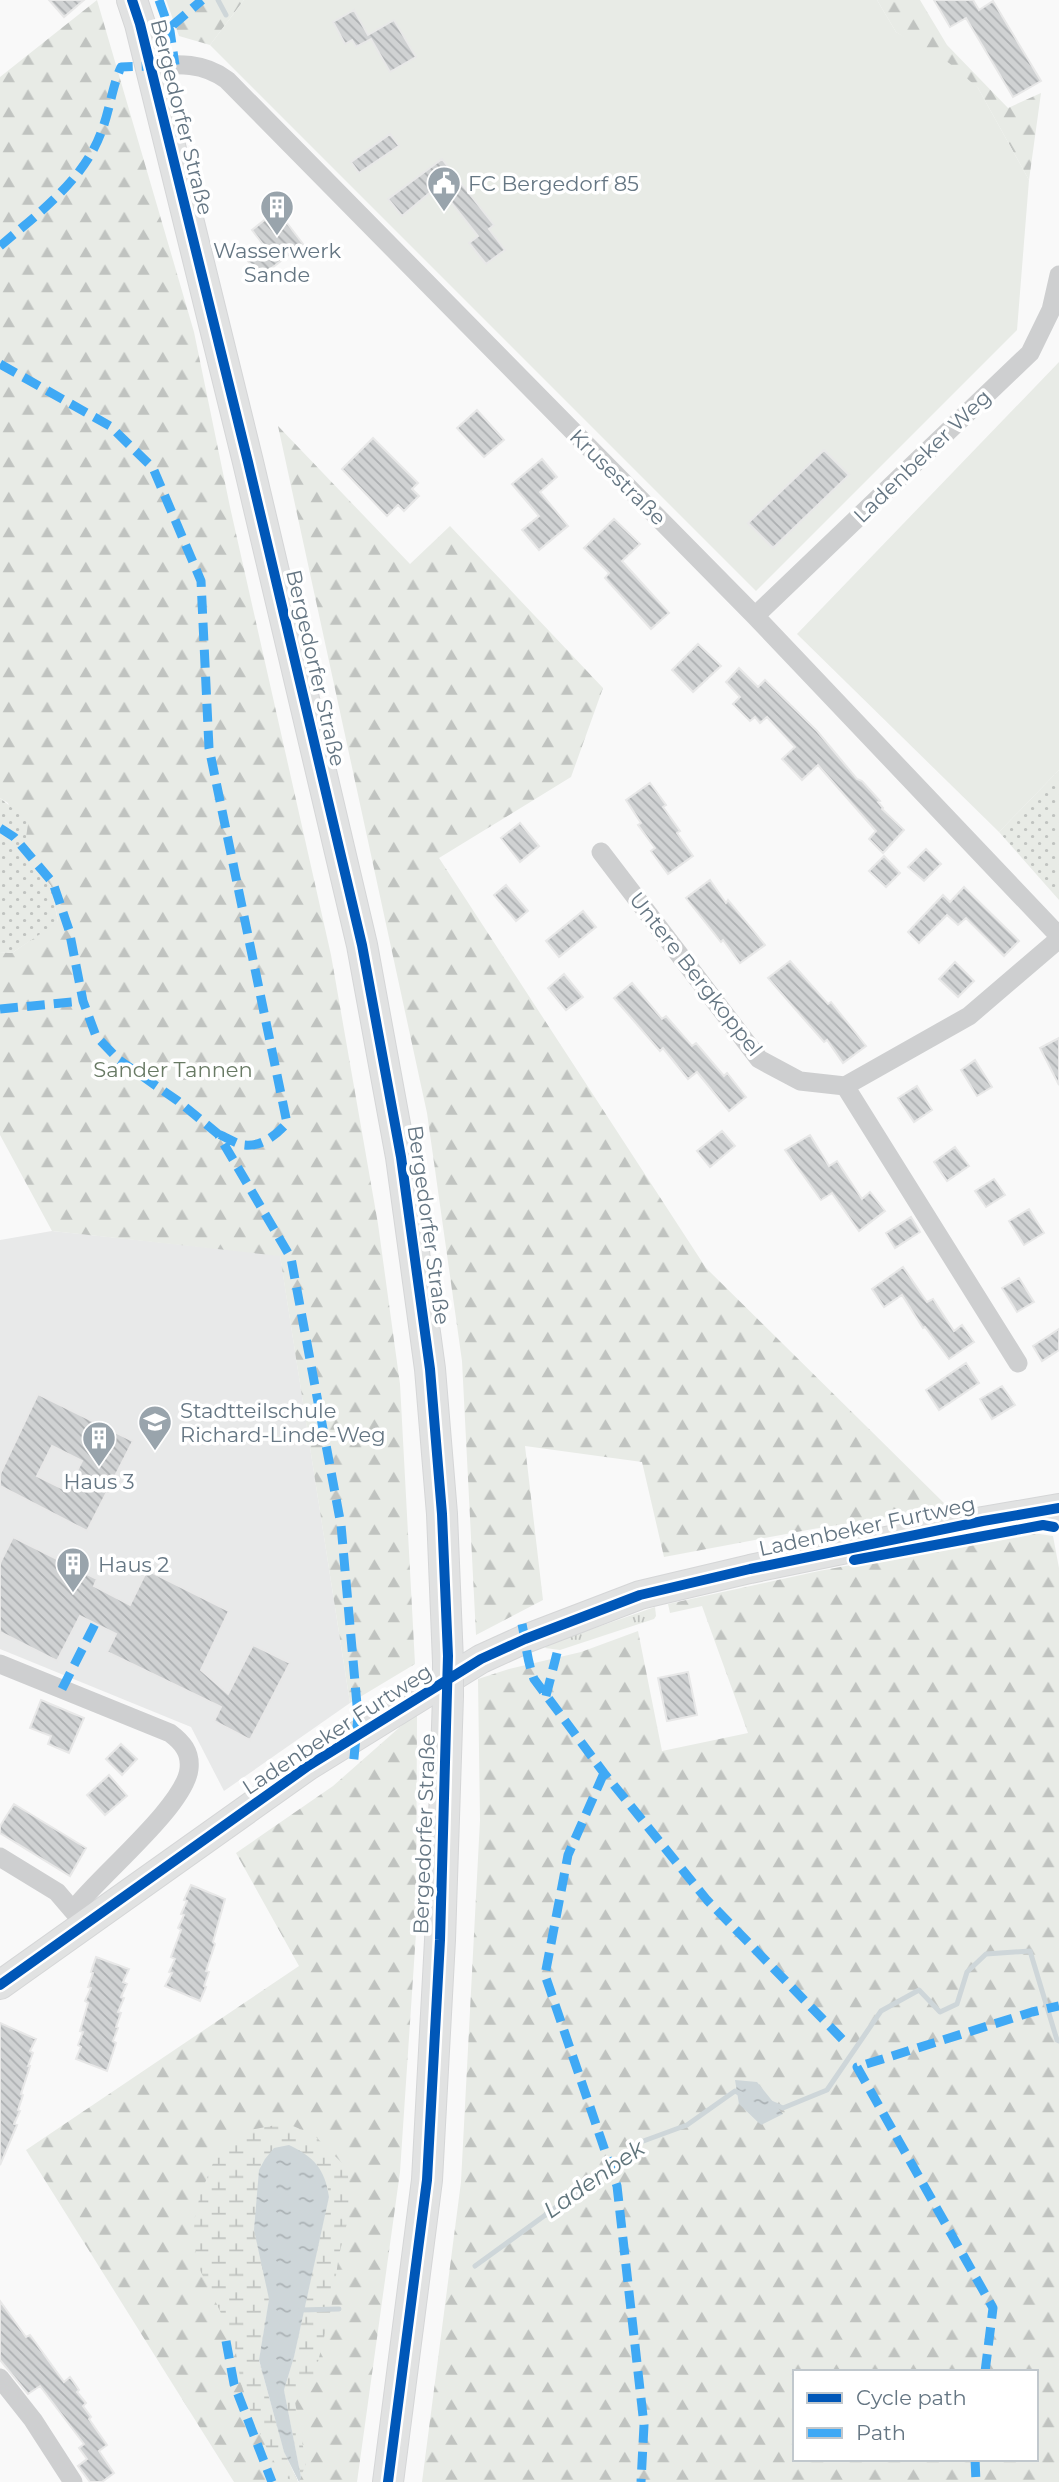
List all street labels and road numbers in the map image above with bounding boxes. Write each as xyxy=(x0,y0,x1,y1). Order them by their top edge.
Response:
street label: Bergedorfer Straße xyxy=(146,16,218,218)
street label: Ladenbeker Weg xyxy=(848,384,996,528)
street label: Krusestraße xyxy=(565,424,671,530)
street label: Bergedorfer Straße xyxy=(281,567,351,769)
street label: Untere Bergkoppel xyxy=(624,887,768,1061)
street label: Bergedorfer Straße xyxy=(403,1124,455,1326)
street label: Ladenbeker Furtweg xyxy=(756,1491,978,1561)
street label: Ladenbeker Furtweg xyxy=(238,1658,436,1800)
street label: Bergedorfer Straße xyxy=(408,1733,440,1935)

